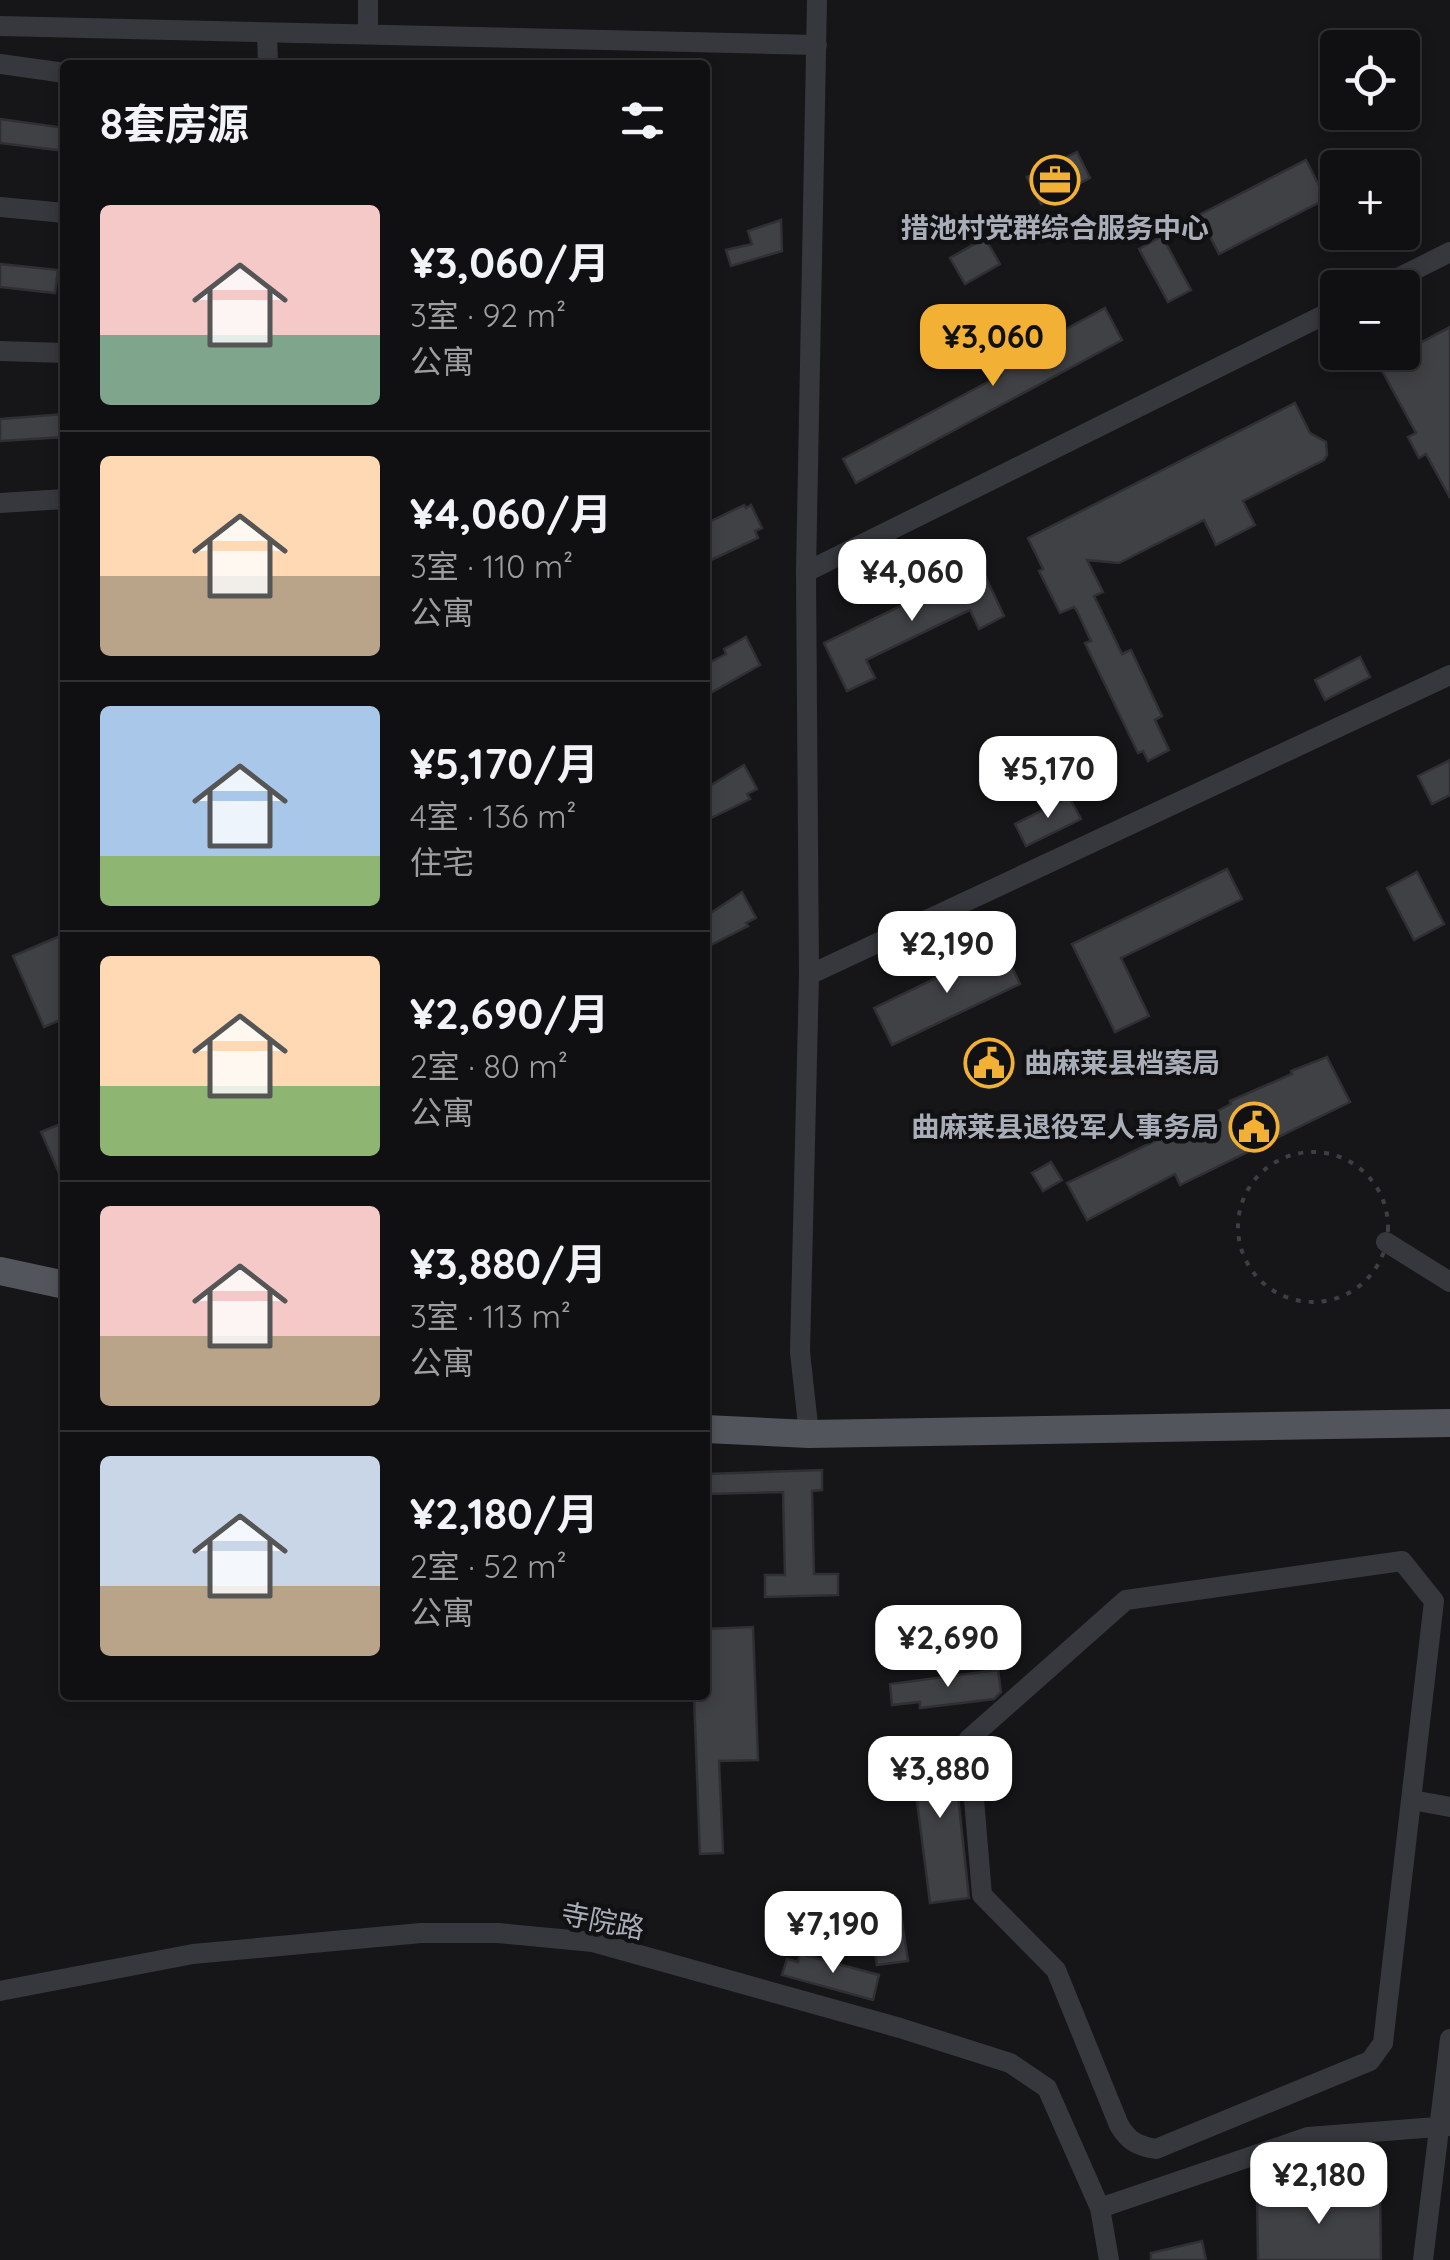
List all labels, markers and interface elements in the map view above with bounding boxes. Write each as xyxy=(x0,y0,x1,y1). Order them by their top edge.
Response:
map controls xyxy=(1320,30,1420,370)
button: locate xyxy=(1320,30,1420,130)
icon: filters xyxy=(615,93,670,148)
text: 8套房源 xyxy=(100,97,249,150)
button: + xyxy=(1320,150,1420,250)
office icon: 措池村党群综合服务中心 xyxy=(1029,154,1081,206)
place label: 措池村党群综合服务中心 xyxy=(901,210,1209,245)
text: ¥3,060/月 xyxy=(410,236,610,289)
icon: home xyxy=(180,245,300,365)
button: − xyxy=(1320,270,1420,370)
text: 3室 · 92 m² xyxy=(410,295,566,335)
pin: ¥3,060 xyxy=(912,304,1074,389)
text: ¥3,060 xyxy=(942,316,1044,356)
text: 公寓 xyxy=(410,341,474,381)
text: ¥4,060/月 xyxy=(410,487,612,540)
icon: home xyxy=(180,496,300,616)
pin: ¥4,060 xyxy=(831,539,993,624)
text: 3室 · 110 m² xyxy=(410,546,573,586)
text: ¥4,060 xyxy=(860,551,964,591)
text: 公寓 xyxy=(410,592,474,632)
pin: ¥5,170 xyxy=(967,736,1129,821)
text: ¥5,170/月 xyxy=(410,737,599,790)
icon: home xyxy=(180,746,300,866)
text: ¥5,170 xyxy=(1001,748,1095,788)
text: 4室 · 136 m² xyxy=(410,796,576,836)
text: 住宅 xyxy=(410,842,474,882)
pin: ¥2,190 xyxy=(866,911,1028,996)
text: ¥2,190 xyxy=(900,923,994,963)
text: ¥2,690/月 xyxy=(410,987,609,1040)
icon: home xyxy=(180,996,300,1116)
public building icon: 曲麻莱县档案局 xyxy=(963,1037,1015,1089)
place label: 曲麻莱县档案局 xyxy=(1024,1045,1220,1080)
text: 2室 · 80 m² xyxy=(410,1046,568,1086)
text: 公寓 xyxy=(410,1092,474,1132)
public building icon: 曲麻莱县退役军人事务局 xyxy=(1228,1101,1280,1153)
place label: 曲麻莱县退役军人事务局 xyxy=(911,1109,1219,1144)
text: ¥3,880/月 xyxy=(410,1237,607,1290)
icon: home xyxy=(180,1246,300,1366)
text: 3室 · 113 m² xyxy=(410,1296,571,1336)
text: 公寓 xyxy=(410,1342,474,1382)
text: ¥2,180/月 xyxy=(410,1487,599,1540)
icon: home xyxy=(180,1496,300,1616)
text: 2室 · 52 m² xyxy=(410,1546,567,1586)
text: 公寓 xyxy=(410,1592,474,1632)
pin: ¥2,690 xyxy=(867,1605,1029,1690)
text: ¥2,690 xyxy=(897,1617,999,1657)
pin: ¥3,880 xyxy=(859,1736,1021,1821)
text: ¥3,880 xyxy=(890,1748,990,1788)
pin: ¥7,190 xyxy=(752,1891,914,1976)
street label: 寺院路 xyxy=(559,1895,648,1946)
text: ¥7,190 xyxy=(787,1903,879,1943)
pin: ¥2,180 xyxy=(1238,2142,1400,2227)
text: ¥2,180 xyxy=(1272,2154,1366,2194)

